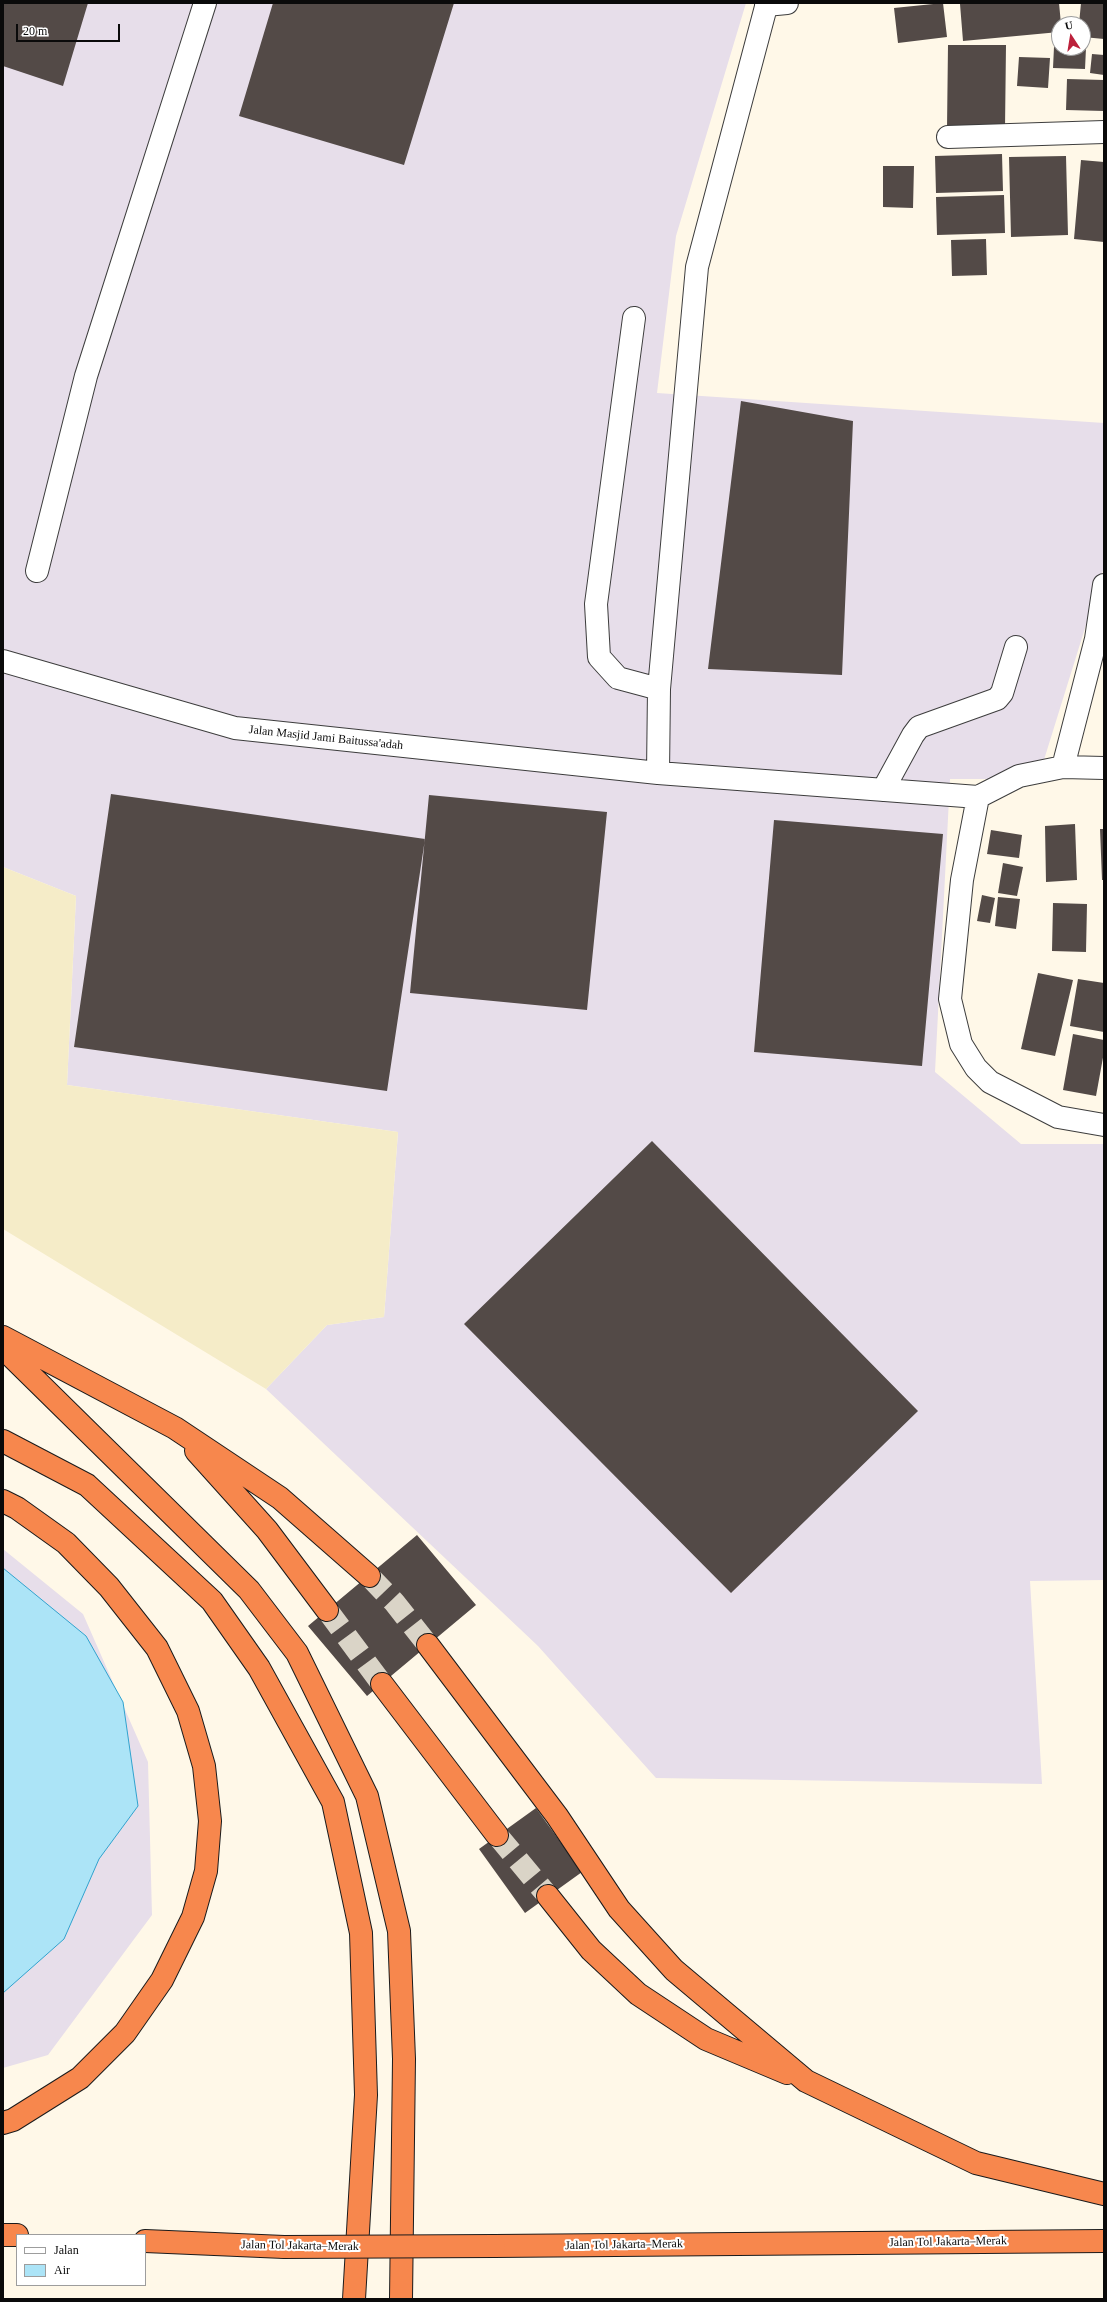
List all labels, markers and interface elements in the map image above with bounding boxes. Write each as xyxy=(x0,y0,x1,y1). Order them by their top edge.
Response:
scale bar xyxy=(18,16,122,42)
north arrow xyxy=(1051,16,1091,56)
text: U xyxy=(1064,19,1074,32)
text: 20 m xyxy=(23,24,47,38)
street label: Jalan Masjid Jami Baitussa'adah xyxy=(248,723,404,753)
legend xyxy=(16,2234,146,2286)
street label: Jalan Tol Jakarta–Merak xyxy=(889,2234,1007,2250)
street label: Jalan Tol Jakarta–Merak xyxy=(565,2237,683,2253)
street label: Jalan Tol Jakarta–Merak xyxy=(241,2238,359,2254)
text: Jalan xyxy=(54,2243,79,2257)
text: Air xyxy=(54,2263,70,2277)

